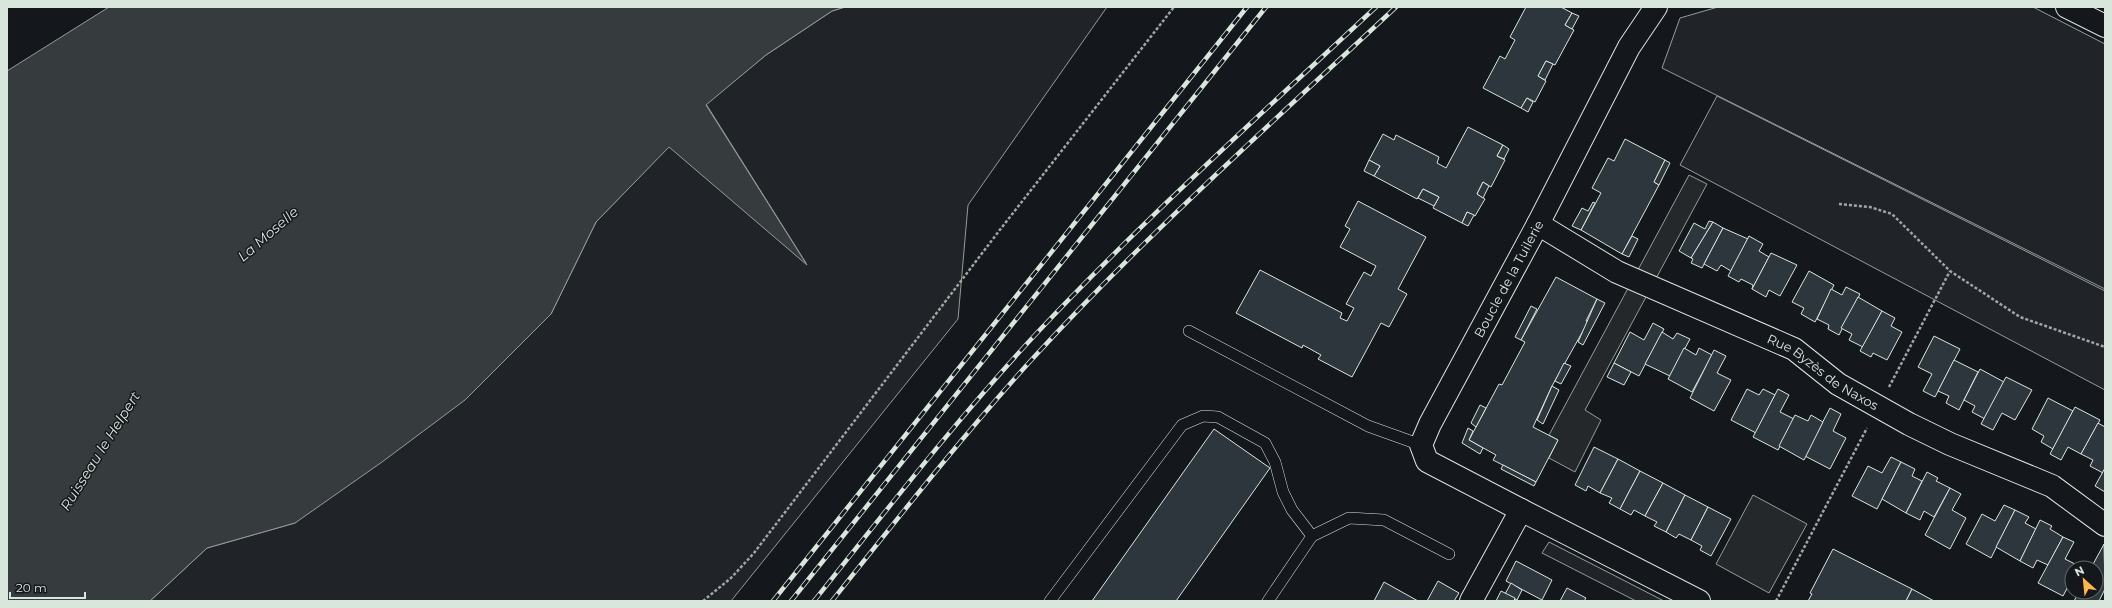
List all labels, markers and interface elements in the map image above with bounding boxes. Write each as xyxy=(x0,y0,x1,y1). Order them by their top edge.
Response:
water label: La Moselle xyxy=(234,203,302,265)
street label: Boucle de la Tuilerie xyxy=(1470,217,1547,340)
street label: Rue Byzès de Naxos xyxy=(1765,330,1881,413)
water label: Ruisseau le Helpert xyxy=(56,388,144,514)
north arrow xyxy=(2064,560,2104,600)
text: N xyxy=(2072,563,2087,579)
scale bar xyxy=(10,574,85,600)
text: 20 m xyxy=(16,580,47,595)

